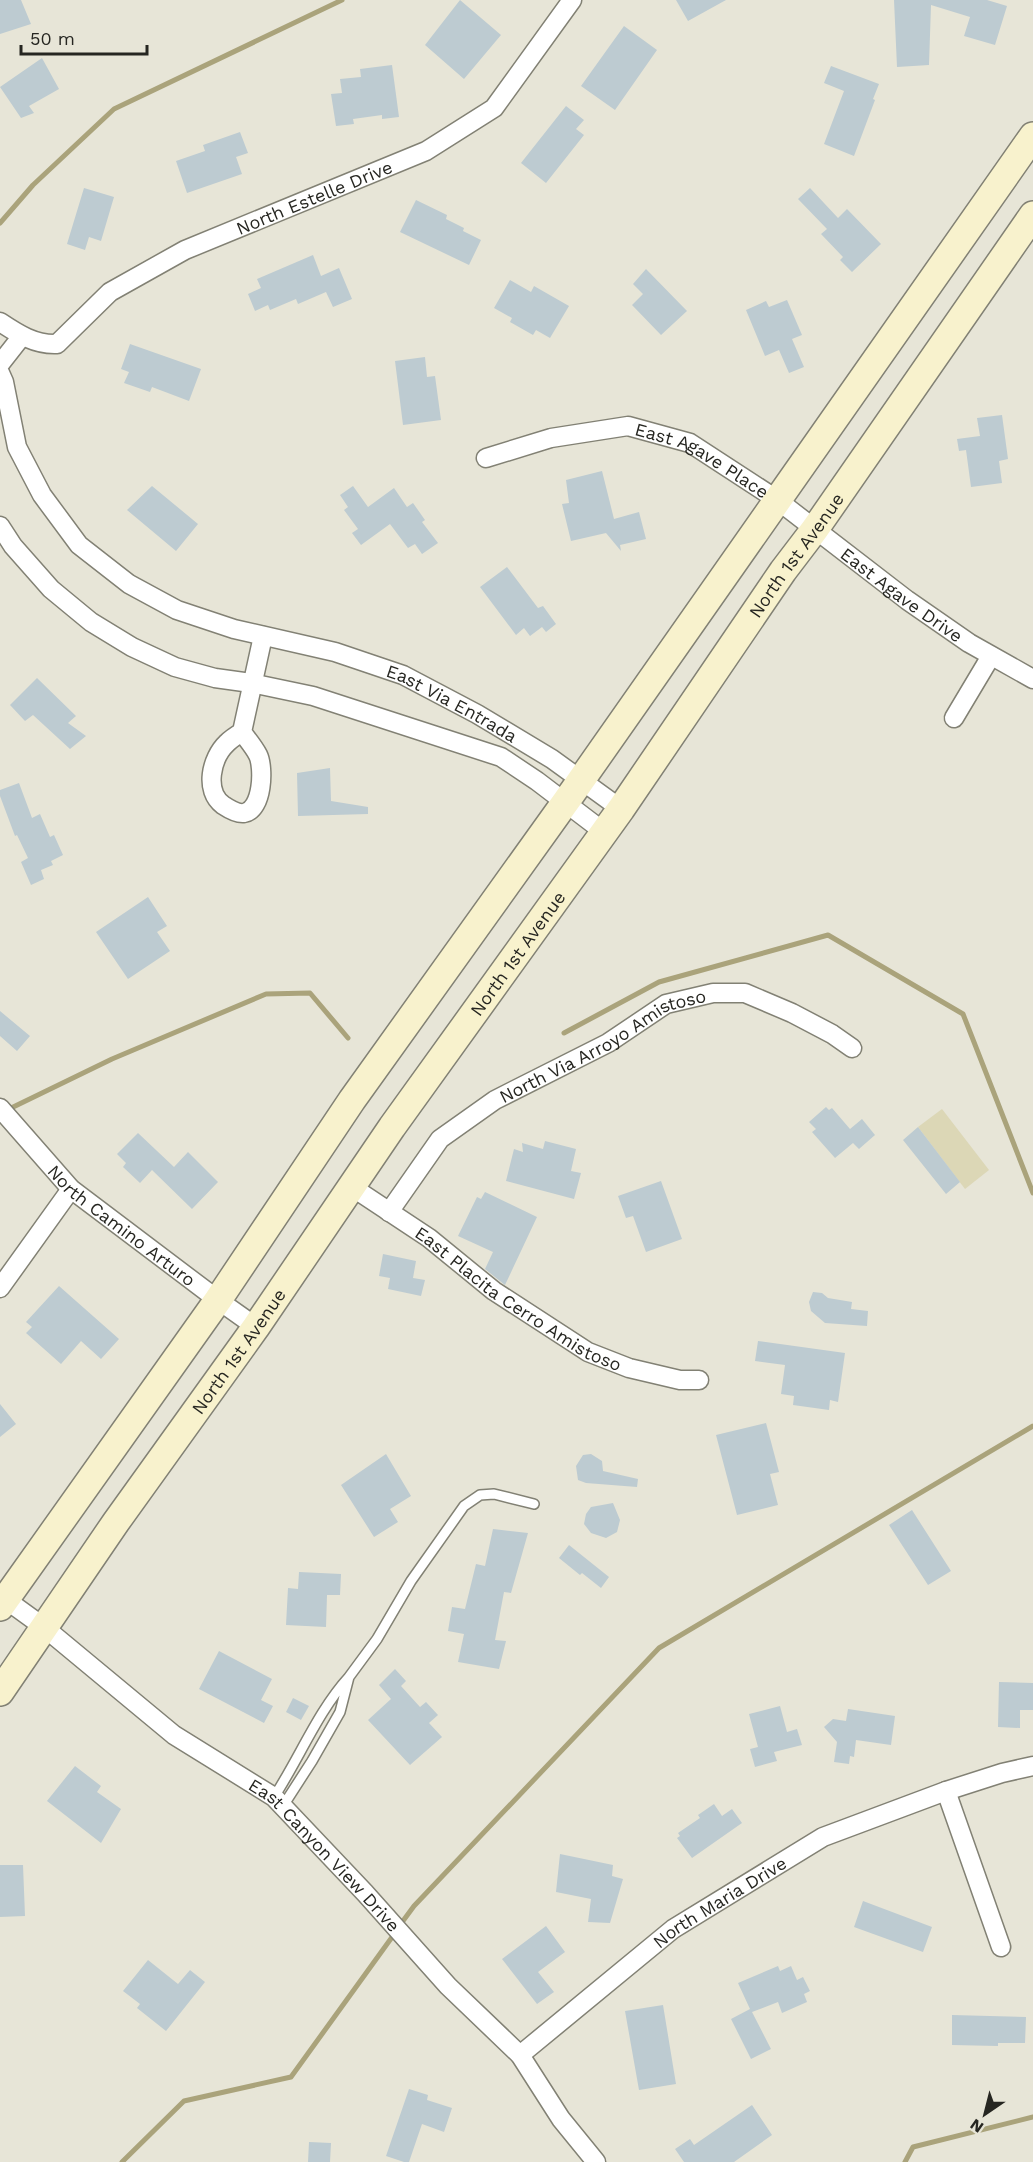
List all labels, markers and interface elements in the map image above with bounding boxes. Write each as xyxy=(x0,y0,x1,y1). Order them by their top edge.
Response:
scale bar xyxy=(21,18,147,56)
text: 50 m xyxy=(30,28,75,49)
street label: North Estelle Drive xyxy=(233,156,395,238)
street label: East Agave Place xyxy=(633,418,773,502)
street label: North 1st Avenue xyxy=(744,489,848,621)
street label: East Agave Drive xyxy=(837,543,967,646)
street label: East Via Entrada xyxy=(384,660,521,746)
street label: North 1st Avenue xyxy=(465,887,569,1019)
street label: North Via Arroyo Amistoso xyxy=(496,985,708,1107)
street label: North Camino Arturo xyxy=(44,1160,200,1290)
street label: East Placita Cerro Amistoso xyxy=(411,1221,625,1375)
street label: North 1st Avenue xyxy=(187,1284,290,1418)
street label: East Canyon View Drive xyxy=(245,1774,405,1936)
street label: North Maria Drive xyxy=(648,1852,790,1952)
north arrow xyxy=(955,2084,1015,2144)
text: N xyxy=(966,2115,987,2137)

